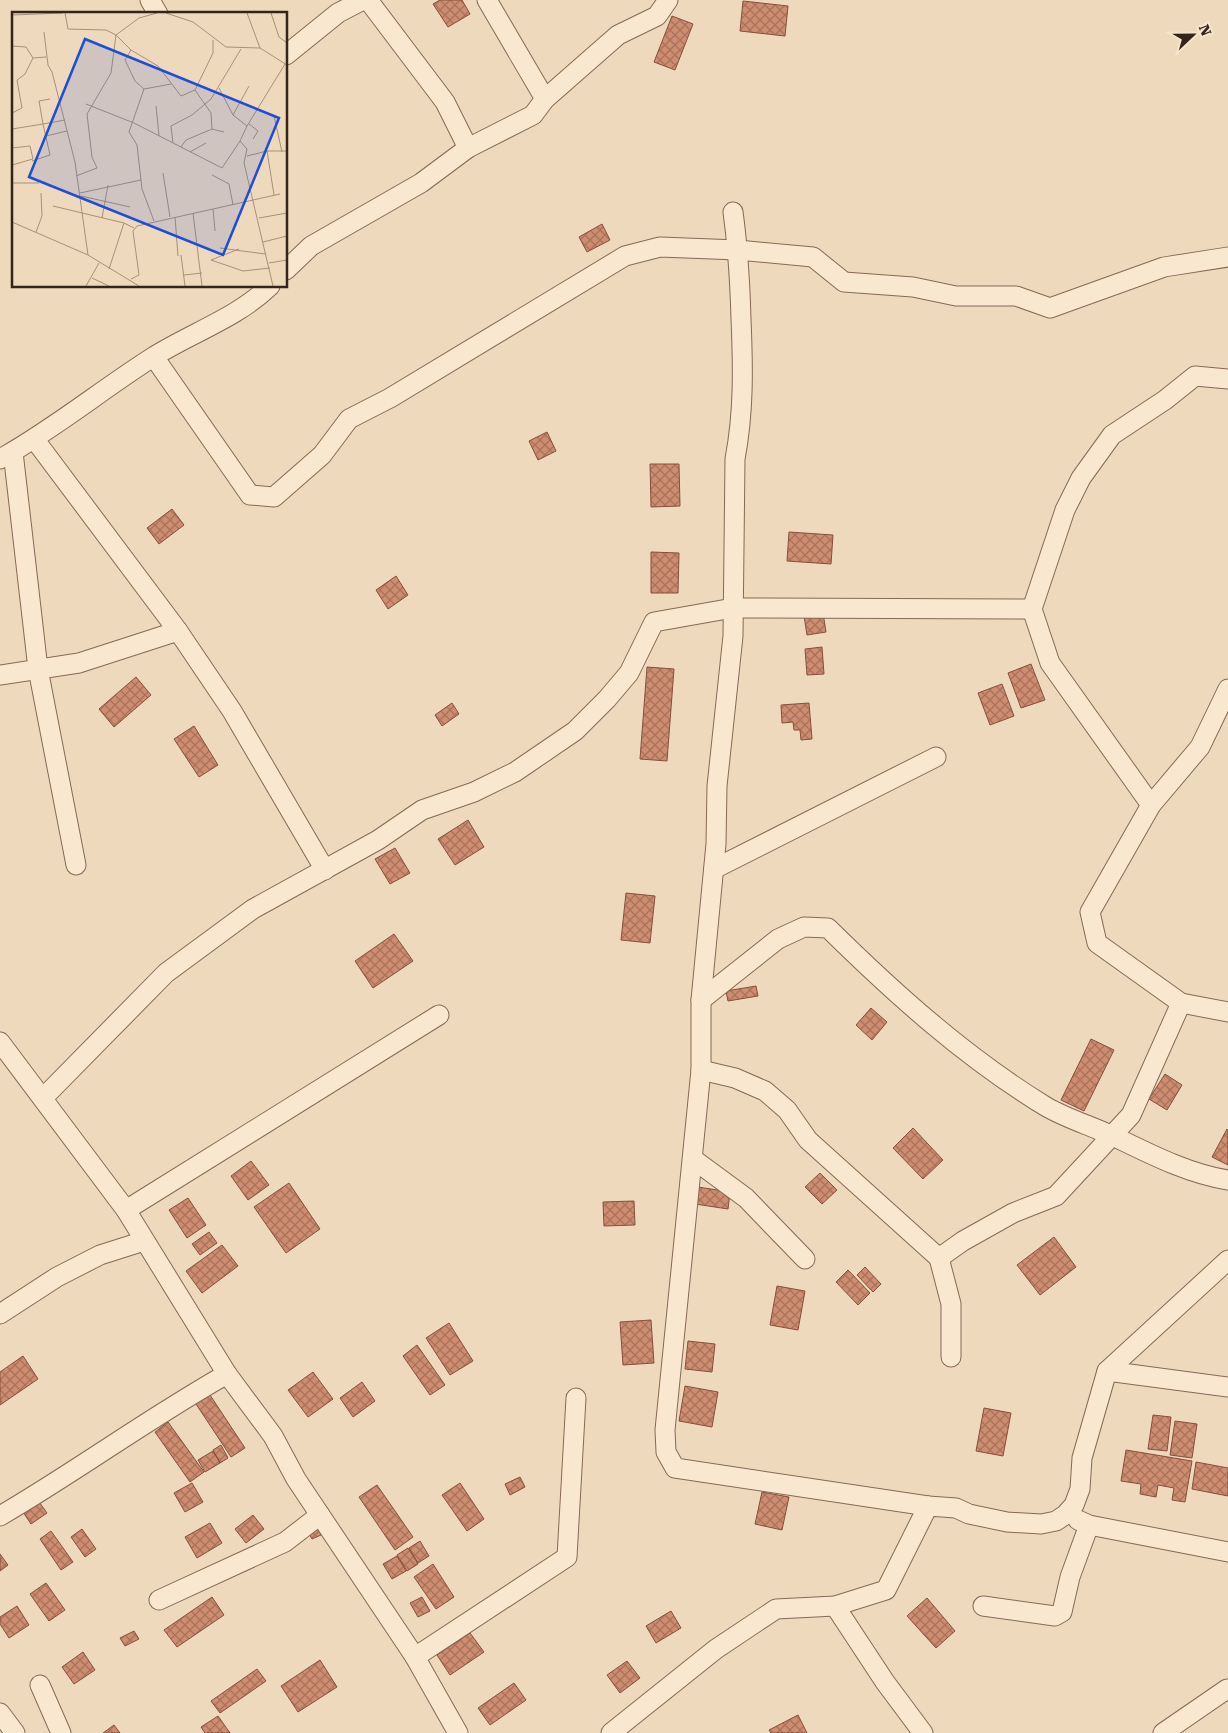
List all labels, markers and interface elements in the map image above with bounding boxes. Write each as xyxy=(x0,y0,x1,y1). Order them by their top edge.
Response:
north arrow xyxy=(1168,10,1218,60)
inset map xyxy=(12,12,288,288)
text: N xyxy=(1196,22,1215,38)

